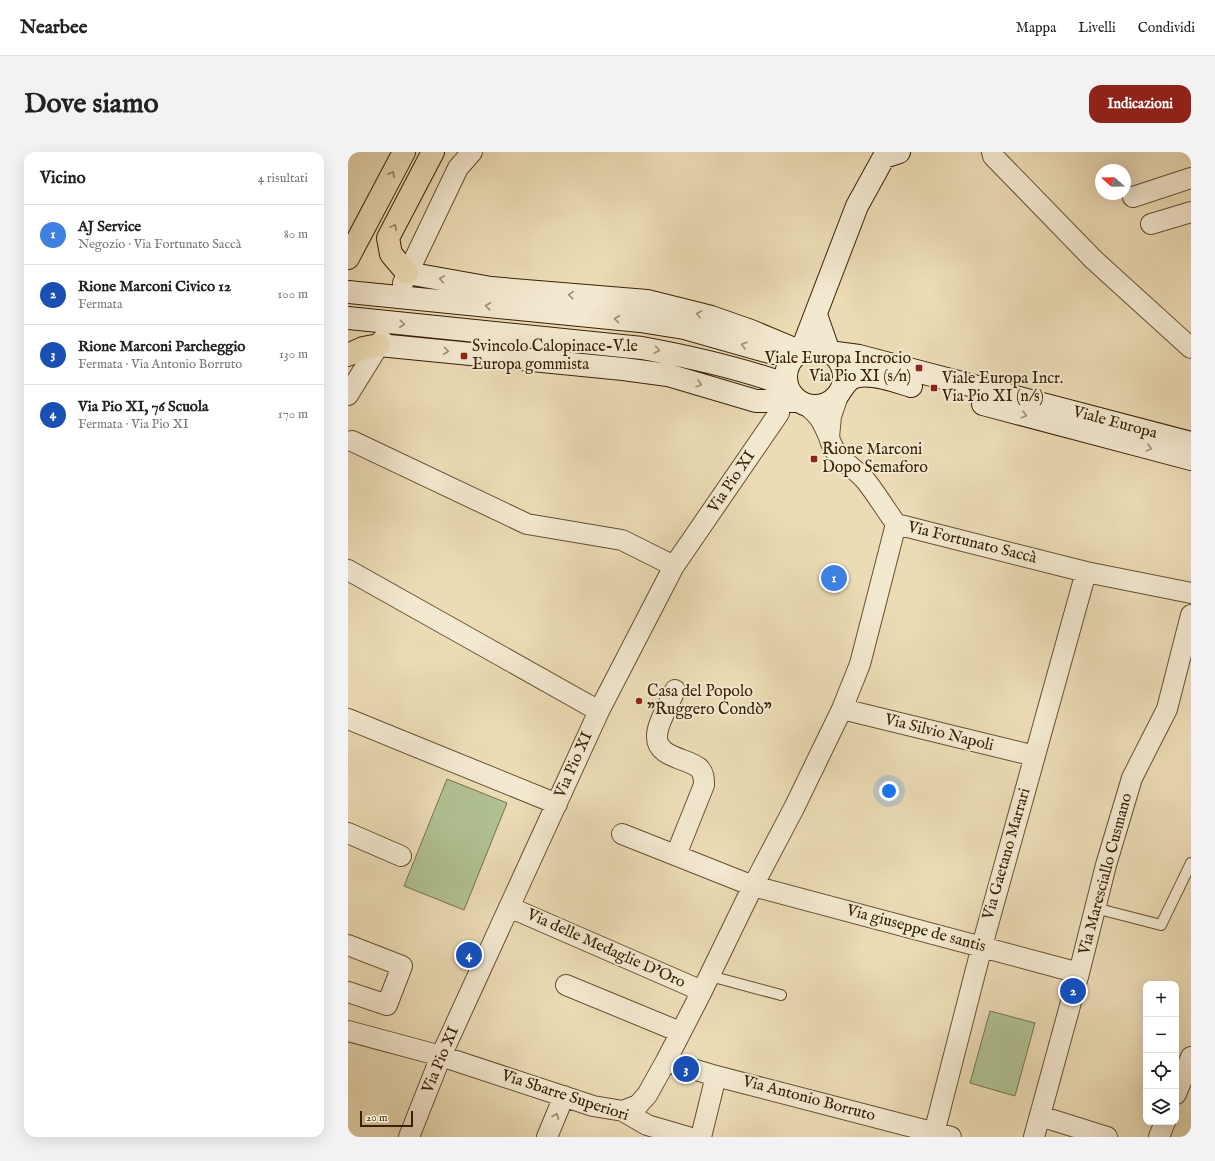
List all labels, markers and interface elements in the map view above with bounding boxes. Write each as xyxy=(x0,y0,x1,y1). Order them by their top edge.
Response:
text: Nearbee xyxy=(20,16,87,40)
text: Mappa xyxy=(1016,19,1056,37)
text: Livelli xyxy=(1078,19,1116,37)
text: Condividi xyxy=(1138,19,1195,37)
button: Indicazioni xyxy=(1089,85,1191,123)
text: Dove siamo xyxy=(24,87,159,122)
north arrow xyxy=(1095,164,1131,200)
text: Vicino xyxy=(40,168,86,189)
text: 4 risultati xyxy=(258,170,308,187)
one-way arrow xyxy=(388,171,395,178)
text: AJ Service xyxy=(78,217,141,236)
one-way arrow xyxy=(389,224,397,232)
text: 1 xyxy=(51,226,55,243)
text: 80 m xyxy=(284,226,308,243)
text: Negozio · Via Fortunato Saccà xyxy=(78,236,241,253)
one-way arrow xyxy=(439,275,445,284)
text: Rione Marconi Civico 12 xyxy=(78,277,231,296)
text: 2 xyxy=(50,286,56,303)
text: 100 m xyxy=(278,286,308,303)
one-way arrow xyxy=(568,291,574,300)
text: Fermata xyxy=(78,296,123,313)
one-way arrow xyxy=(485,301,491,310)
one-way arrow xyxy=(696,310,703,319)
one-way arrow xyxy=(614,314,620,323)
one-way arrow xyxy=(399,319,405,328)
text: Rione Marconi Parcheggio xyxy=(78,337,245,356)
place label: Svincolo Calopinace-V.le Europa gommista xyxy=(472,337,638,375)
one-way arrow xyxy=(741,341,748,350)
text: 3 xyxy=(51,346,55,363)
text: 130 m xyxy=(279,346,308,363)
one-way arrow xyxy=(653,346,660,354)
one-way arrow xyxy=(443,347,449,356)
place label: Viale Europa Incrocio Via Pio XI (s/n) xyxy=(764,349,911,387)
marker: Svincolo Calopinace-V.le Europa gommista xyxy=(459,351,469,361)
text: Fermata · Via Antonio Borruto xyxy=(78,356,242,373)
marker: Viale Europa Incrocio Via Pio XI (s/n) xyxy=(914,363,924,373)
place label: Viale Europa Incr. Via Pio XI (n/s) xyxy=(941,369,1063,407)
one-way arrow xyxy=(695,379,702,388)
marker: Viale Europa Incr. Via Pio XI (n/s) xyxy=(929,383,939,393)
text: Via Pio XI, 76 Scuola xyxy=(78,397,209,416)
street label: Viale Europa xyxy=(1070,402,1159,444)
text: 4 xyxy=(50,406,56,423)
text: 170 m xyxy=(278,406,308,423)
one-way arrow xyxy=(1020,410,1027,419)
text: Fermata · Via Pio XI xyxy=(78,416,189,433)
place label: Rione Marconi Dopo Semaforo xyxy=(822,440,928,478)
one-way arrow xyxy=(1146,443,1153,452)
street label: Via Pio XI xyxy=(703,447,760,518)
marker: Rione Marconi Dopo Semaforo xyxy=(809,454,819,464)
street label: Via Fortunato Saccà xyxy=(904,517,1039,569)
pin: 1 xyxy=(821,563,847,593)
place label: Casa del Popolo "Ruggero Condò" xyxy=(647,682,772,720)
marker: Casa del Popolo "Ruggero Condò" xyxy=(634,696,644,706)
street label: Via Silvio Napoli xyxy=(882,710,995,756)
street label: Via Pio XI xyxy=(550,729,598,802)
your location xyxy=(879,781,899,801)
street label: Via Gaetano Marrari xyxy=(978,786,1035,923)
street label: Via Maresciallo Cusmano xyxy=(1075,791,1137,958)
street label: Via giuseppe de santis xyxy=(843,901,988,957)
street label: Via delle Medaglie D'Oro xyxy=(523,905,689,993)
pin: 4 xyxy=(456,940,482,970)
pin: 2 xyxy=(1060,976,1086,1006)
map controls xyxy=(1143,981,1179,1125)
button: + xyxy=(1143,981,1179,1017)
button: − xyxy=(1143,1017,1179,1053)
street label: Via Pio XI xyxy=(418,1024,464,1097)
button: locate xyxy=(1143,1053,1179,1089)
pin: 3 xyxy=(673,1054,699,1084)
street label: Via Sbarre Superiori xyxy=(498,1066,631,1126)
street label: Via Antonio Borruto xyxy=(739,1071,878,1126)
button: layers xyxy=(1143,1089,1179,1125)
scale bar xyxy=(360,1109,413,1128)
text: 20 m xyxy=(366,1111,387,1125)
one-way arrow xyxy=(551,1113,559,1120)

